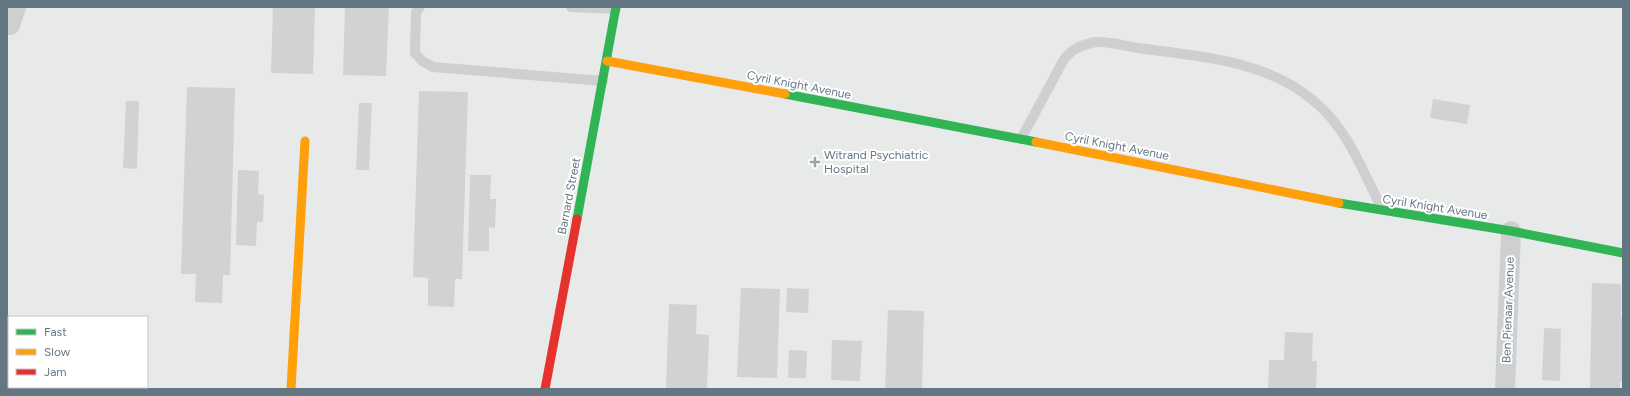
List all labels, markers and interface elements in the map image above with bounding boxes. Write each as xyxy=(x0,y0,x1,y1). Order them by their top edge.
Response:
street label: Cyril Knight Avenue xyxy=(746,68,853,102)
street label: Cyril Knight Avenue xyxy=(1064,129,1171,163)
place label: Witrand Psychiatric Hospital xyxy=(824,148,929,176)
street label: Barnard Street xyxy=(555,156,583,236)
marker: Witrand Psychiatric Hospital xyxy=(809,156,821,168)
street label: Cyril Knight Avenue xyxy=(1382,192,1489,222)
street label: Ben Pienaar Avenue xyxy=(1499,256,1517,363)
legend xyxy=(8,316,148,388)
text: Fast xyxy=(44,325,67,339)
text: Slow xyxy=(44,345,71,359)
text: Jam xyxy=(44,365,67,379)

